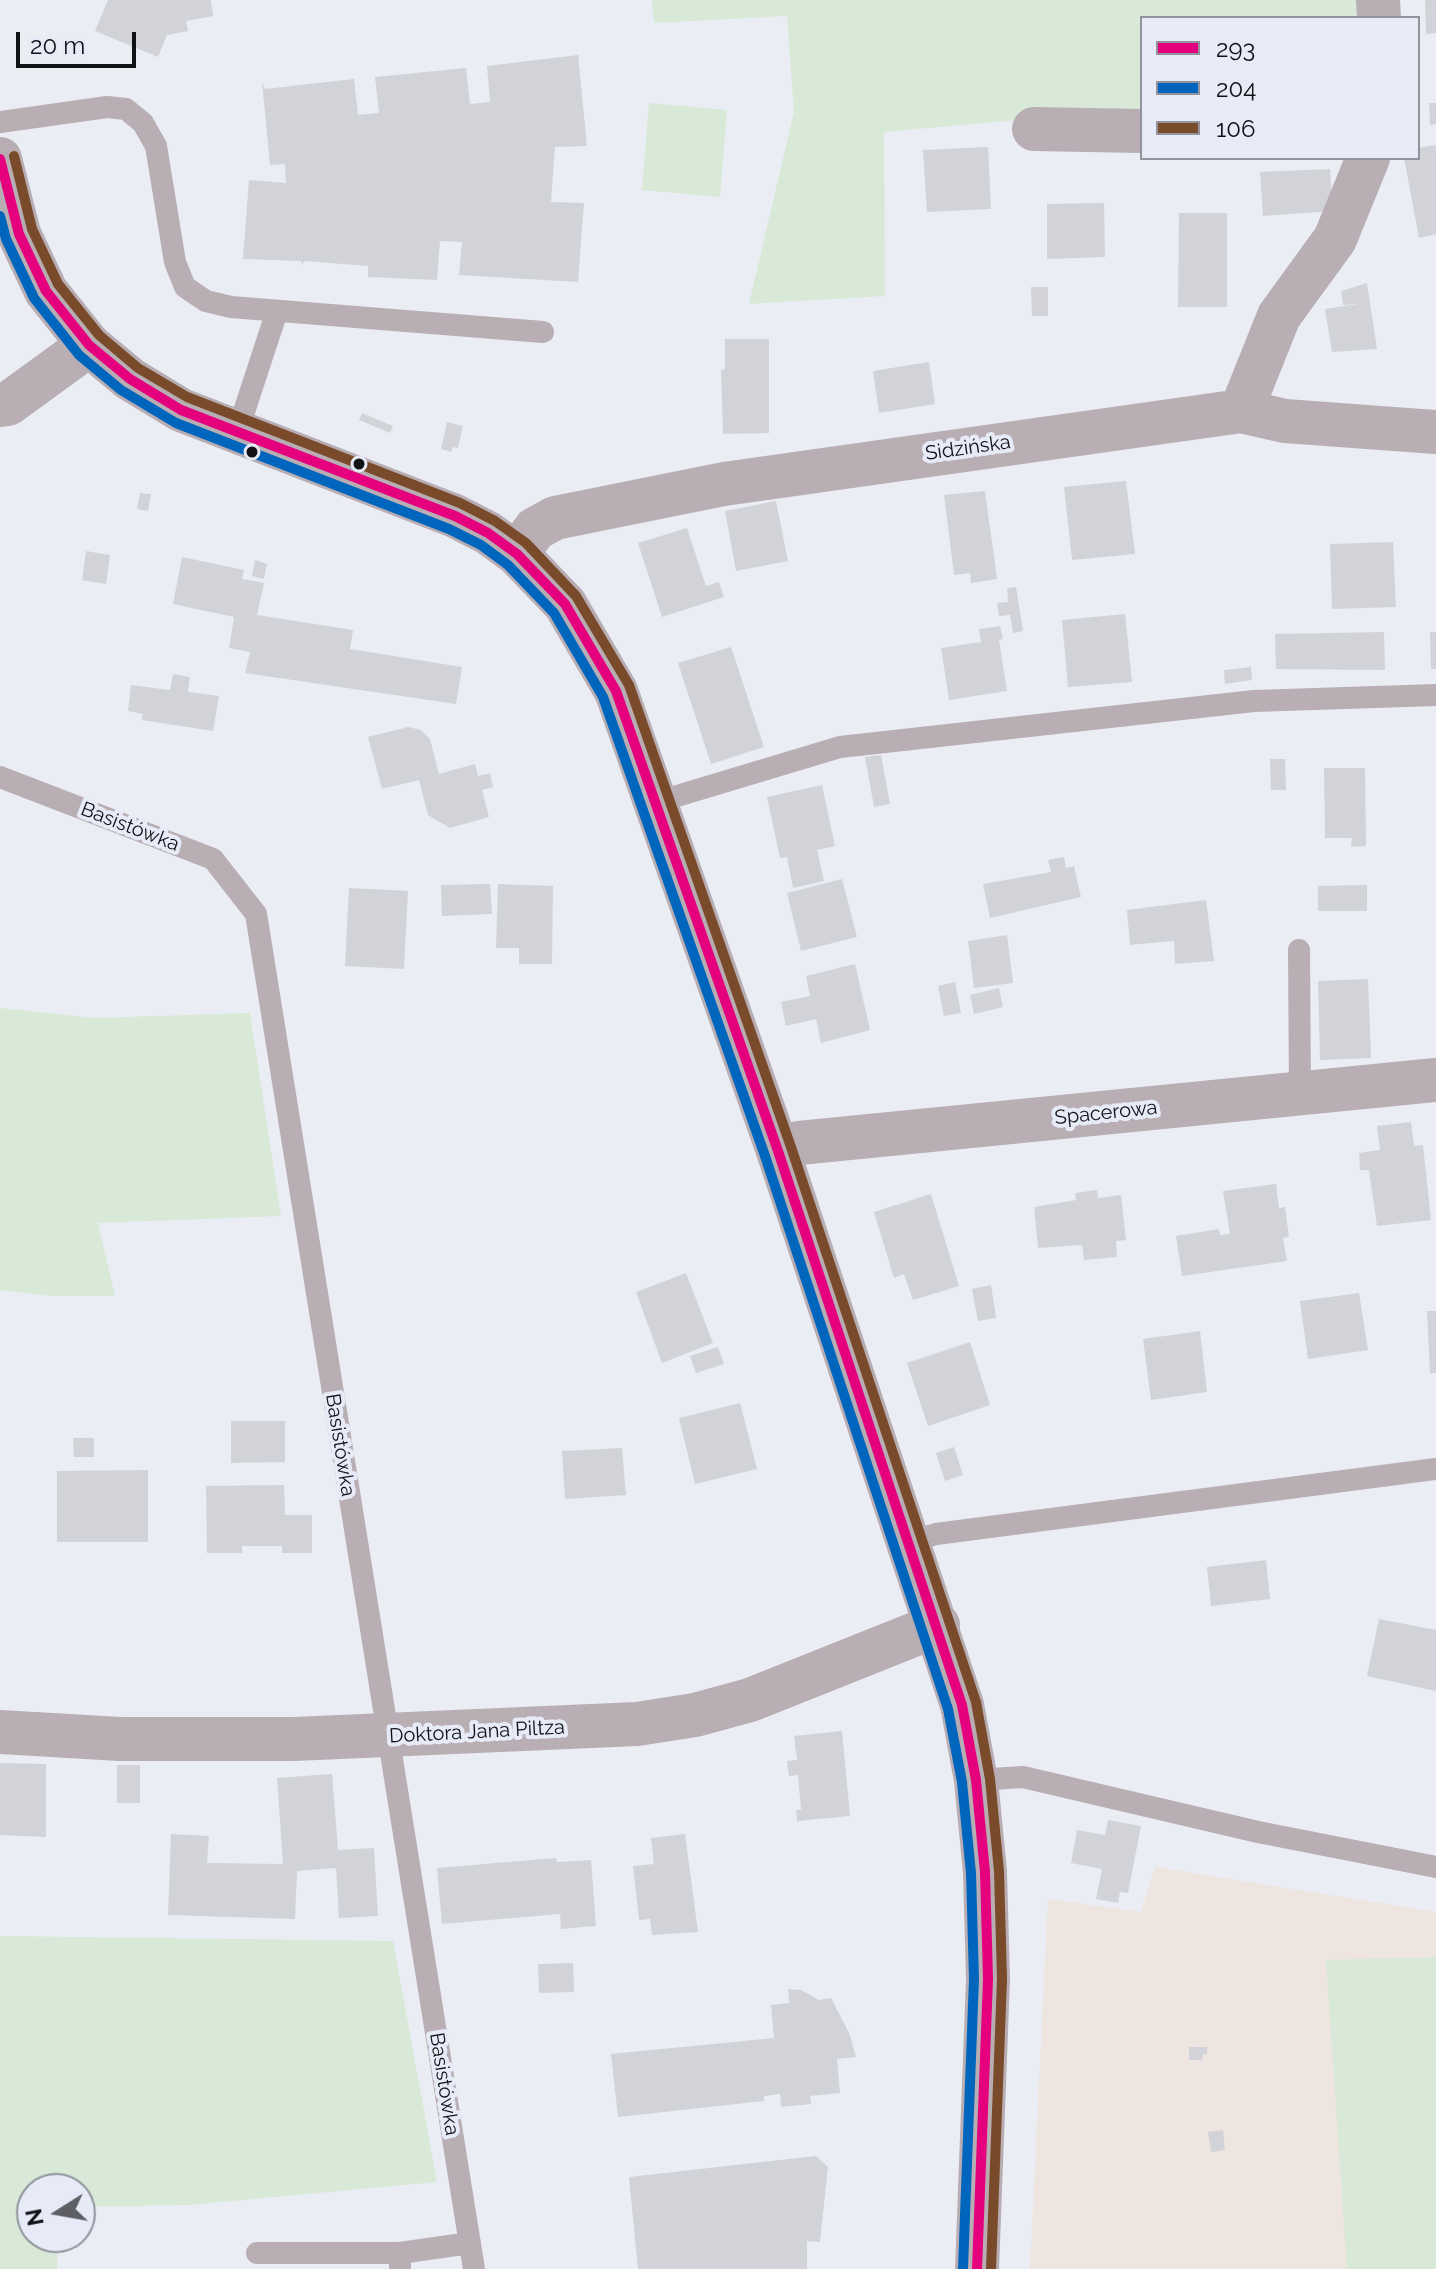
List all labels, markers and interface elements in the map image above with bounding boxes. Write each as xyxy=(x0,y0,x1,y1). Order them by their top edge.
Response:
scale bar xyxy=(20,16,140,66)
legend xyxy=(1140,16,1420,160)
text: 20 m xyxy=(30,31,85,60)
text: 293 xyxy=(1216,34,1255,63)
text: 204 xyxy=(1216,74,1256,103)
text: 106 xyxy=(1216,114,1255,143)
street label: Sidzińska xyxy=(924,430,1012,466)
unlabelled marker xyxy=(244,444,260,460)
unlabelled marker xyxy=(351,456,367,472)
street label: Basistówka xyxy=(77,797,183,857)
street label: Spacerowa xyxy=(1053,1096,1159,1130)
street label: Basistówka xyxy=(320,1392,360,1498)
street label: Doktora Jana Piltza xyxy=(389,1715,565,1749)
street label: Basistówka xyxy=(424,2031,464,2137)
north arrow xyxy=(16,2173,96,2253)
text: N xyxy=(20,2206,49,2228)

